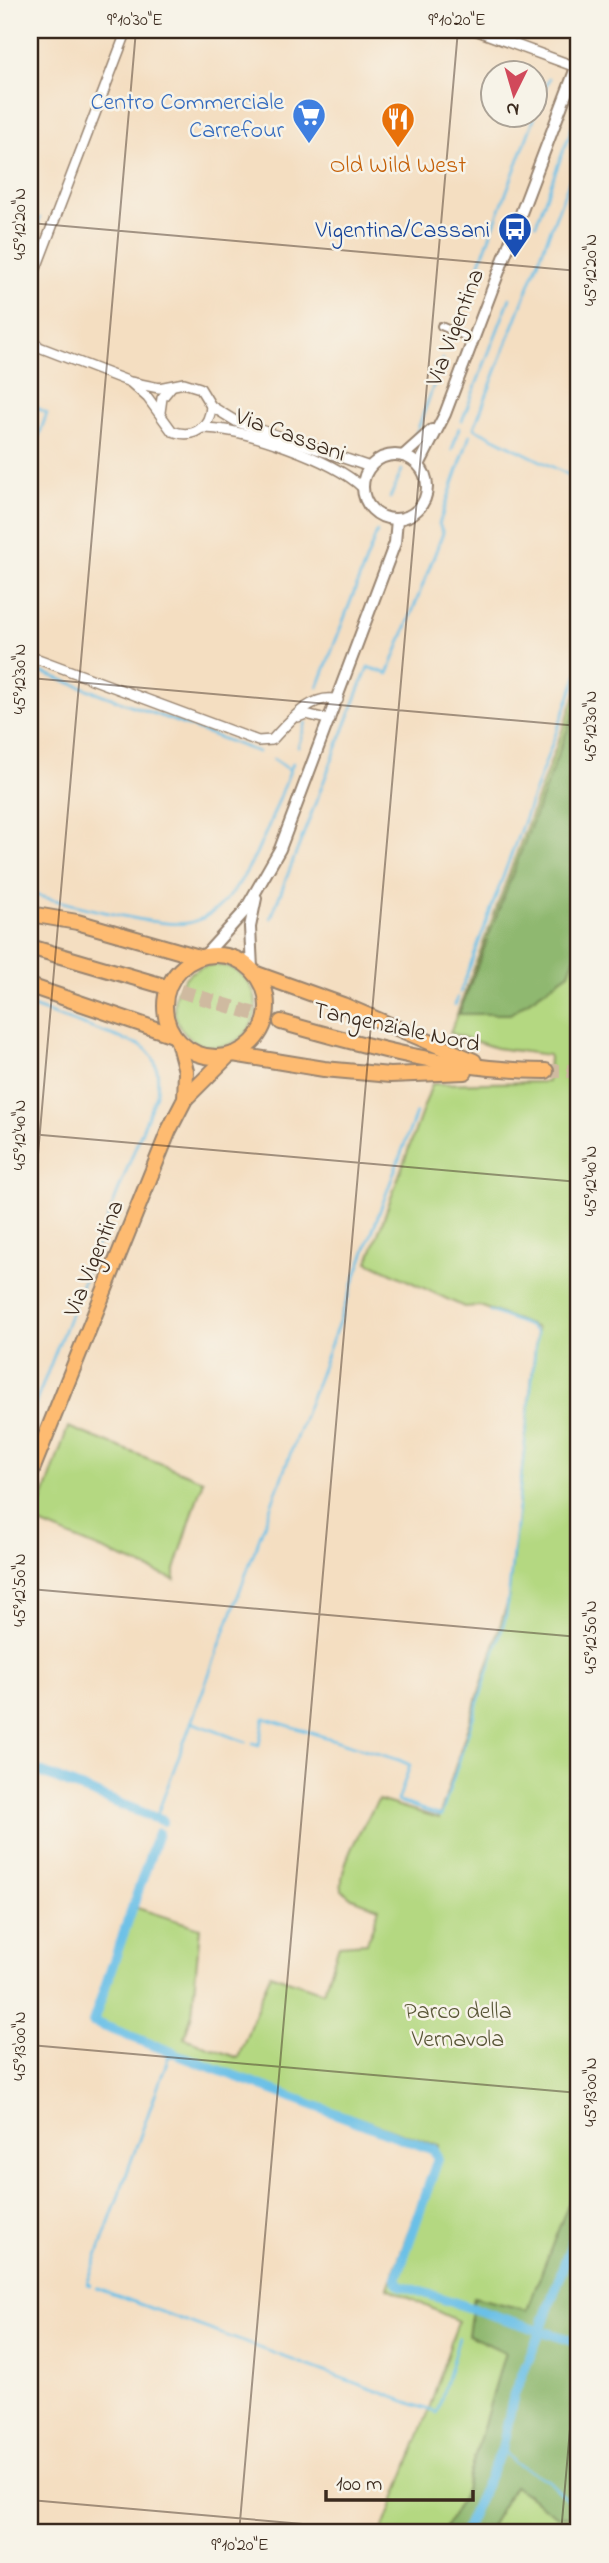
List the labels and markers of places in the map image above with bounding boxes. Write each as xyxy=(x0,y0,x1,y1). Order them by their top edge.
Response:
place label: Centro Commerciale Carrefour xyxy=(90,86,285,149)
supermarket icon: Centro Commerciale Carrefour xyxy=(290,96,328,145)
restaurant icon: Old Wild West xyxy=(379,100,417,149)
place label: Old Wild West xyxy=(330,149,466,184)
bus stop icon: Vigentina/Cassani xyxy=(496,210,534,259)
place label: Vigentina/Cassani xyxy=(315,214,490,249)

